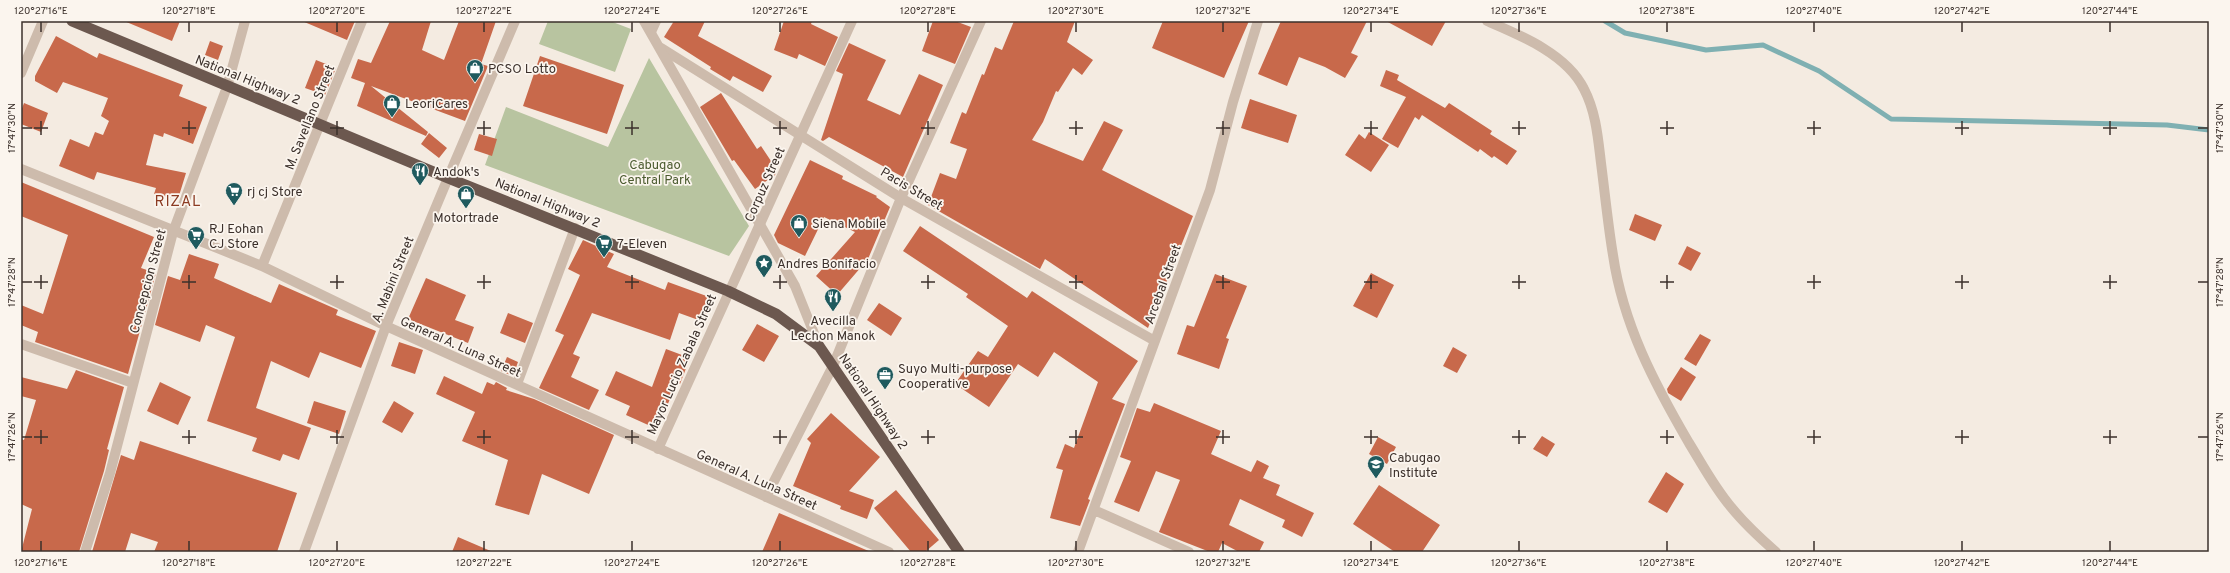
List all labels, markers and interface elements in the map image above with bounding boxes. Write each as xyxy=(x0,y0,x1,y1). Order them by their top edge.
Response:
text: 120°27'16"E xyxy=(14,5,68,18)
text: 120°27'18"E xyxy=(162,5,216,18)
text: 120°27'20"E xyxy=(309,5,365,18)
text: 120°27'22"E xyxy=(456,5,512,18)
text: 120°27'24"E xyxy=(604,5,660,18)
text: 120°27'26"E xyxy=(752,5,808,18)
text: 120°27'28"E xyxy=(900,5,956,18)
text: 120°27'30"E xyxy=(1048,5,1104,18)
text: 120°27'32"E xyxy=(1195,5,1251,18)
text: 120°27'34"E xyxy=(1343,5,1399,18)
text: 120°27'36"E xyxy=(1491,5,1547,18)
text: 120°27'38"E xyxy=(1639,5,1695,18)
text: 120°27'40"E xyxy=(1786,5,1842,18)
text: 120°27'42"E xyxy=(1934,5,1990,18)
text: 120°27'44"E xyxy=(2082,5,2138,18)
street label: National Highway 2 xyxy=(192,52,302,109)
shop icon: PCSO Lotto xyxy=(465,58,485,83)
place label: PCSO Lotto xyxy=(488,62,556,78)
street label: M. Savellano Street xyxy=(282,63,339,173)
shop icon: LeoriCares xyxy=(382,93,402,118)
place label: LeoriCares xyxy=(405,97,468,113)
text: 17°47'30"N xyxy=(6,103,19,153)
text: 17°47'30"N xyxy=(2214,103,2227,153)
street label: Corpuz Street xyxy=(742,145,790,225)
park label: Cabugao Central Park xyxy=(619,158,691,189)
restaurant icon: Andok's xyxy=(410,161,430,186)
place label: Andok's xyxy=(433,165,480,181)
street label: Pacis Street xyxy=(877,165,945,215)
street label: National Highway 2 xyxy=(492,175,602,232)
supermarket icon: rj cj Store xyxy=(224,181,244,206)
shop icon: Motortrade xyxy=(456,184,476,209)
place label: rj cj Store xyxy=(247,185,303,201)
district label: RIZAL xyxy=(155,193,201,212)
place label: Motortrade xyxy=(433,211,499,227)
shop icon: Siena Mobile xyxy=(789,213,809,238)
place label: Siena Mobile xyxy=(812,217,886,233)
place label: RJ Eohan CJ Store xyxy=(209,222,264,253)
supermarket icon: RJ Eohan CJ Store xyxy=(186,225,206,250)
street label: Concepcion Street xyxy=(127,227,171,336)
supermarket icon: 7-Eleven xyxy=(594,233,614,258)
street label: A. Mabini Street xyxy=(369,234,418,325)
place label: 7-Eleven xyxy=(617,237,667,253)
street label: Arcebal Street xyxy=(1142,243,1186,327)
place icon: Andres Bonifacio xyxy=(754,253,774,278)
text: 17°47'28"N xyxy=(6,257,19,307)
place label: Andres Bonifacio xyxy=(777,257,876,273)
text: 17°47'28"N xyxy=(2214,257,2227,307)
restaurant icon: Avecilla Lechon Manok xyxy=(823,287,843,312)
street label: Mayor Lucio Zabala Street xyxy=(645,292,721,438)
street label: General A. Luna Street xyxy=(397,314,523,382)
place label: Avecilla Lechon Manok xyxy=(791,314,876,345)
street label: National Highway 2 xyxy=(834,351,910,453)
place label: Suyo Multi-purpose Cooperative xyxy=(898,362,1012,393)
office icon: Suyo Multi-purpose Cooperative xyxy=(875,365,895,390)
text: 17°47'26"N xyxy=(6,412,19,462)
text: 17°47'26"N xyxy=(2214,412,2227,462)
street label: General A. Luna Street xyxy=(693,447,819,515)
place label: Cabugao Institute xyxy=(1389,451,1441,482)
school or university icon: Cabugao Institute xyxy=(1366,454,1386,479)
text: 120°27'16"E xyxy=(14,557,68,570)
text: 120°27'18"E xyxy=(162,557,216,570)
text: 120°27'20"E xyxy=(309,557,365,570)
text: 120°27'22"E xyxy=(456,557,512,570)
text: 120°27'24"E xyxy=(604,557,660,570)
text: 120°27'26"E xyxy=(752,557,808,570)
text: 120°27'28"E xyxy=(900,557,956,570)
text: 120°27'30"E xyxy=(1048,557,1104,570)
text: 120°27'32"E xyxy=(1195,557,1251,570)
text: 120°27'34"E xyxy=(1343,557,1399,570)
text: 120°27'36"E xyxy=(1491,557,1547,570)
text: 120°27'38"E xyxy=(1639,557,1695,570)
text: 120°27'40"E xyxy=(1786,557,1842,570)
text: 120°27'42"E xyxy=(1934,557,1990,570)
text: 120°27'44"E xyxy=(2082,557,2138,570)

